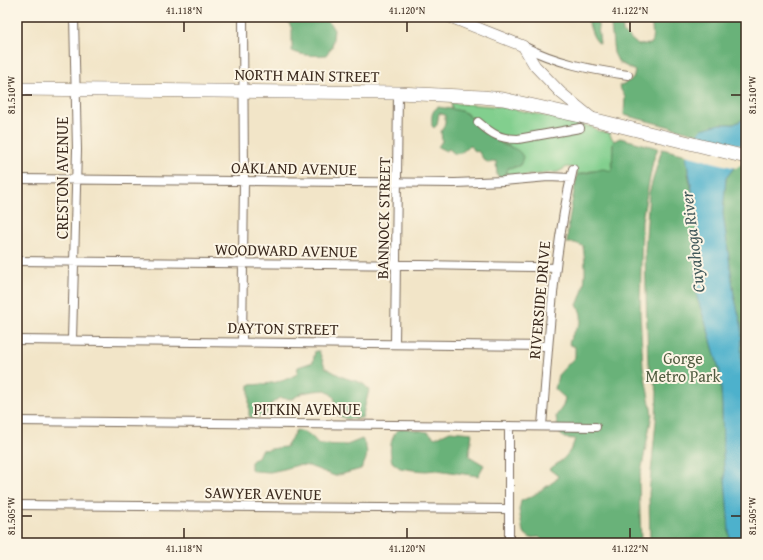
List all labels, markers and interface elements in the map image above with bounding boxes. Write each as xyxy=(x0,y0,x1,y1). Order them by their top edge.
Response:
text: 41.118°N xyxy=(166,3,203,18)
text: 41.120°N xyxy=(389,3,426,18)
text: 41.122°N xyxy=(612,3,649,18)
street label: NORTH MAIN STREET xyxy=(234,62,380,88)
text: 81.510°W xyxy=(4,75,19,114)
text: 81.510°W xyxy=(745,75,760,114)
street label: CRESTON AVENUE xyxy=(50,117,74,239)
street label: OAKLAND AVENUE xyxy=(231,155,357,181)
street label: BANNOCK STREET xyxy=(370,157,396,279)
water label: Cuyahoga River xyxy=(673,189,711,294)
street label: WOODWARD AVENUE xyxy=(214,237,358,263)
street label: RIVERSIDE DRIVE xyxy=(522,240,556,360)
street label: DAYTON STREET xyxy=(227,315,339,341)
park label: Gorge Metro Park xyxy=(645,346,721,388)
street label: PITKIN AVENUE xyxy=(254,397,360,421)
street label: SAWYER AVENUE xyxy=(204,480,322,506)
text: 81.505°W xyxy=(4,496,19,535)
text: 81.505°W xyxy=(745,496,760,535)
text: 41.118°N xyxy=(166,541,203,556)
text: 41.120°N xyxy=(389,541,426,556)
text: 41.122°N xyxy=(612,541,649,556)

